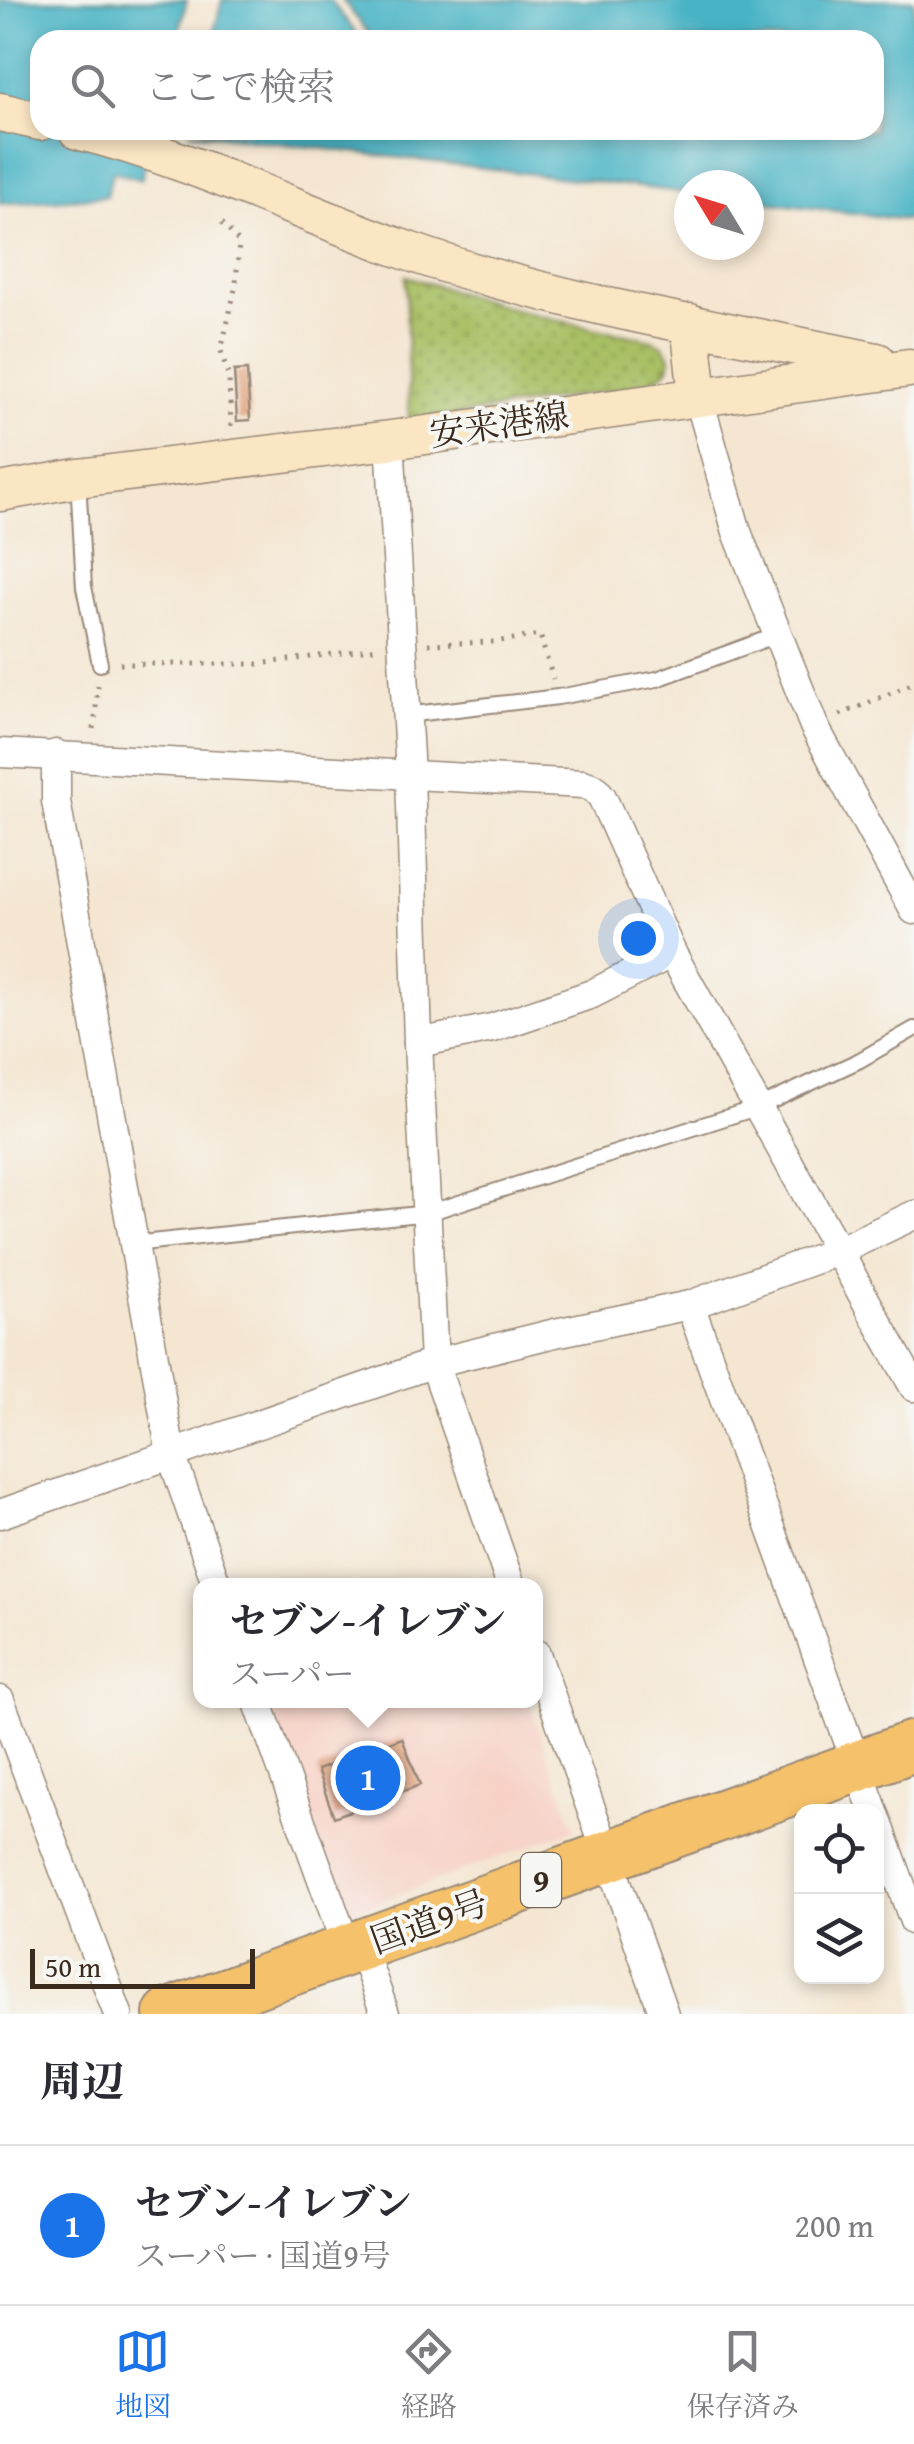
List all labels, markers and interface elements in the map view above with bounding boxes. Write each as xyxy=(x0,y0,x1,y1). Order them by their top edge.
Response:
search box xyxy=(30,30,884,140)
icon: search xyxy=(65,58,120,113)
text: ここで検索 xyxy=(145,58,335,114)
north arrow xyxy=(674,170,764,260)
street label: 安来港線 xyxy=(426,389,572,459)
your location xyxy=(613,913,664,964)
popup xyxy=(193,1578,543,1708)
text: セブン-イレブン xyxy=(230,1592,506,1648)
text: スーパー xyxy=(230,1650,354,1697)
pin: 1 xyxy=(336,1740,400,1816)
map controls xyxy=(794,1804,884,1984)
button: locate xyxy=(794,1804,884,1894)
road number: 9 xyxy=(521,1853,561,1907)
street label: 国道9号 xyxy=(363,1876,495,1966)
button: layers xyxy=(794,1894,884,1984)
scale bar xyxy=(30,1944,255,1988)
text: 50 m xyxy=(45,1946,101,1987)
text: 周辺 xyxy=(40,2050,124,2111)
text: セブン-イレブン xyxy=(135,2174,412,2230)
text: 1 xyxy=(64,2202,81,2249)
text: 200 m xyxy=(795,2202,874,2249)
text: スーパー · 国道9号 xyxy=(135,2232,391,2279)
tab: 地図 xyxy=(115,2324,171,2426)
tab: 経路 xyxy=(401,2324,457,2426)
tab: 保存済み xyxy=(687,2324,799,2426)

